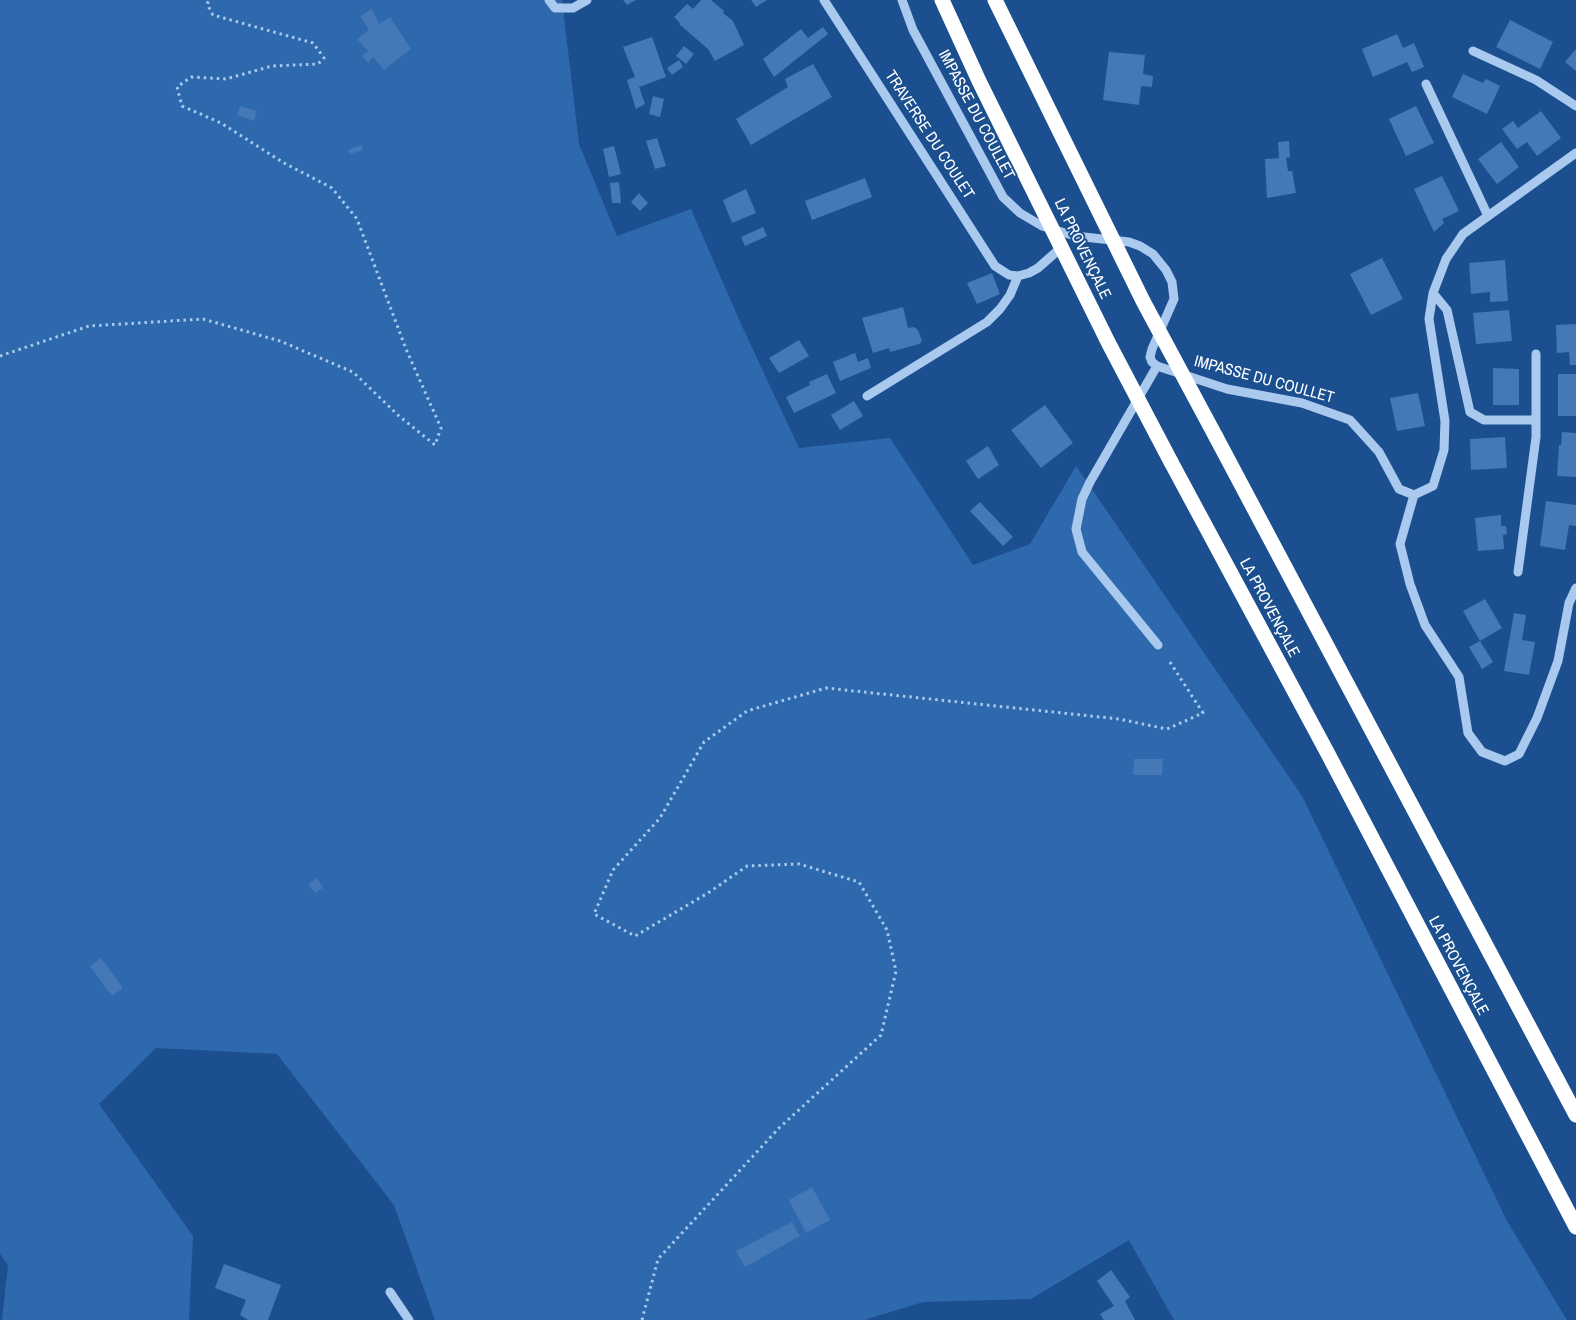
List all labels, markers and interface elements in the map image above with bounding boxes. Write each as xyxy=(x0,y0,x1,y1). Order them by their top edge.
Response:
street label: IMPASSE DU COULLET xyxy=(934,47,1018,183)
street label: TRAVERSE DU COULET xyxy=(880,67,978,203)
street label: LA PROVENÇALE xyxy=(1049,196,1115,302)
street label: IMPASSE DU COULLET xyxy=(1192,352,1336,408)
street label: LA PROVENÇALE xyxy=(1235,555,1303,661)
street label: LA PROVENÇALE xyxy=(1424,913,1492,1019)

